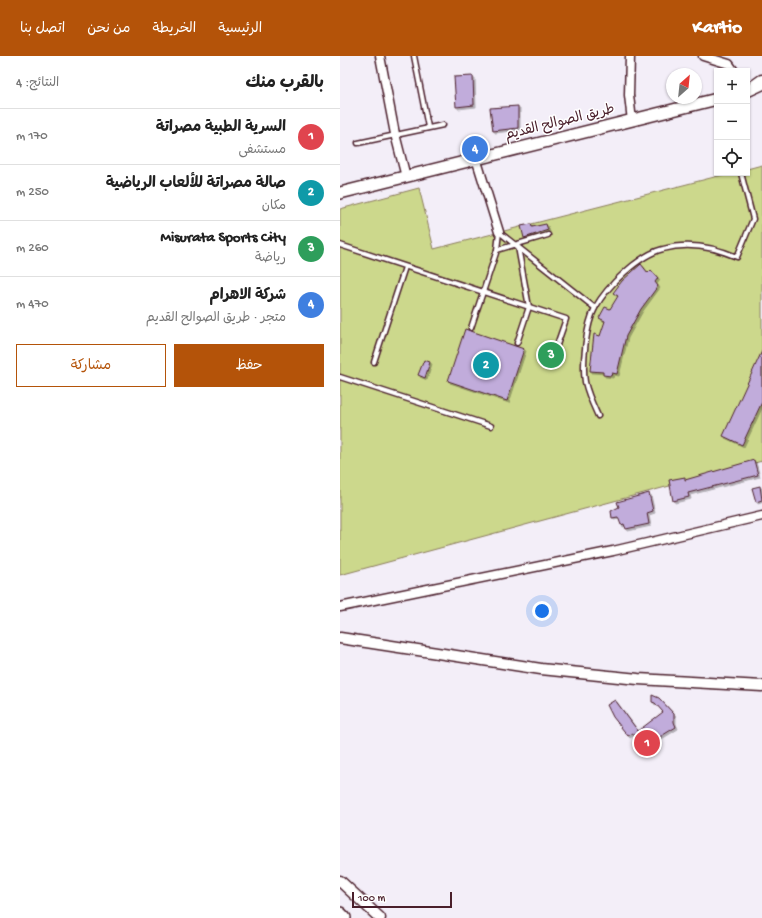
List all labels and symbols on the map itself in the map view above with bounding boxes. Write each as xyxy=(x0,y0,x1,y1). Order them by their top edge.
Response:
north arrow xyxy=(666,68,702,104)
street label: طريق الصوالح القديم xyxy=(503,101,617,145)
pin: 4 xyxy=(462,134,488,164)
pin: 3 xyxy=(538,340,564,370)
pin: 2 xyxy=(473,350,499,380)
your location xyxy=(532,601,552,621)
pin: 1 xyxy=(634,728,660,758)
scale bar xyxy=(352,890,452,909)

